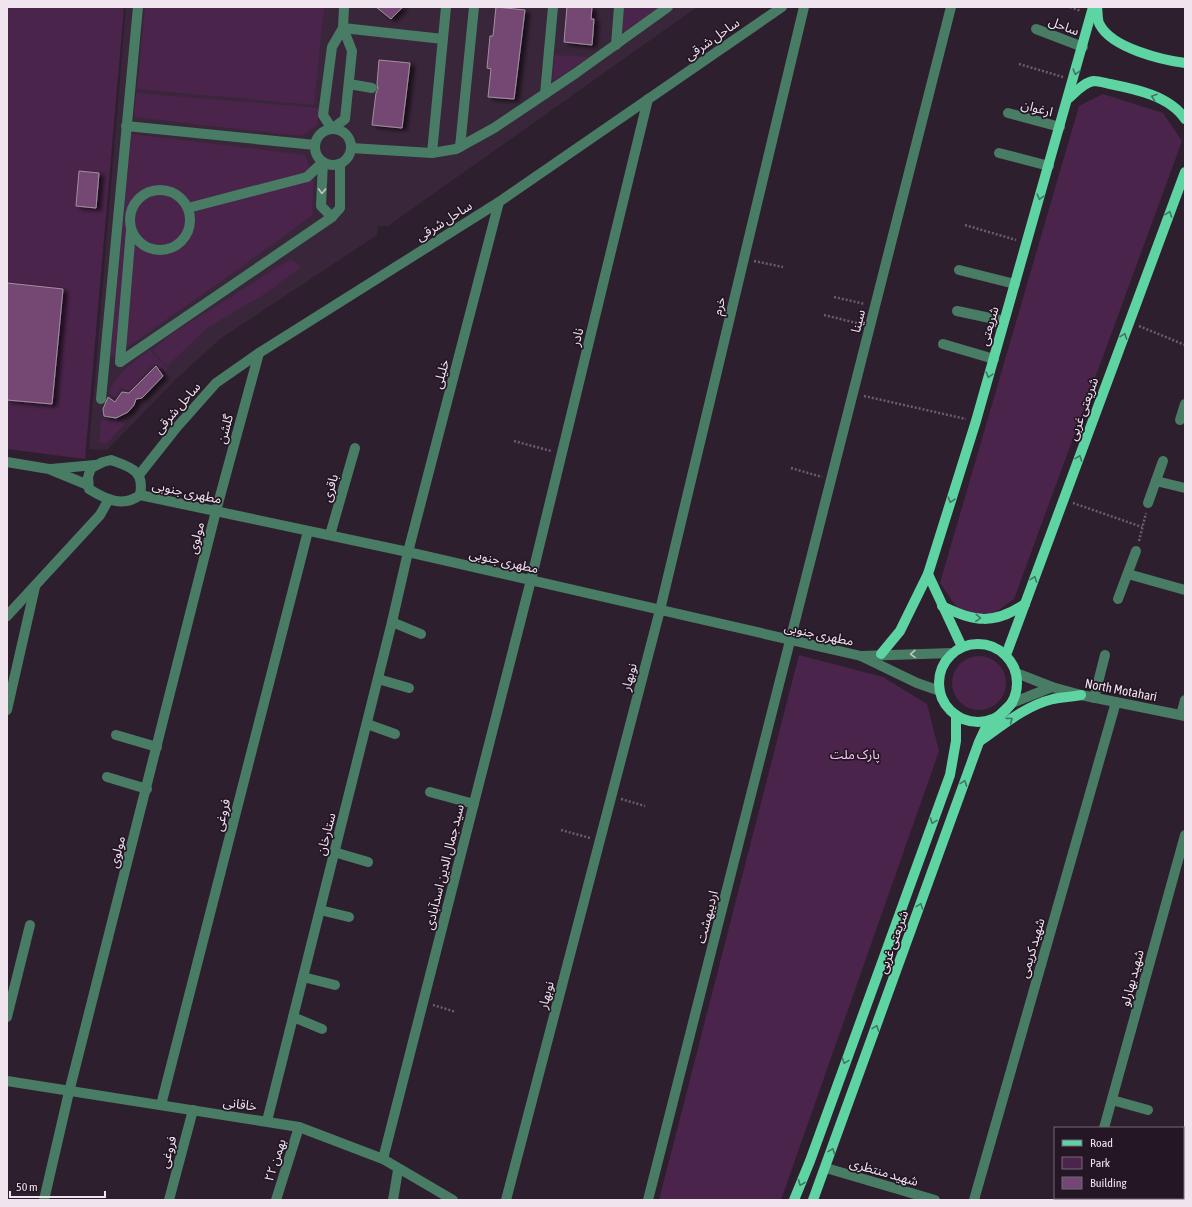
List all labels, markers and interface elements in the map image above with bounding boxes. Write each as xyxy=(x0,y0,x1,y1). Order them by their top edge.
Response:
street label: ساحل xyxy=(1046,13,1081,40)
street label: ساحل شرقی xyxy=(682,15,743,64)
one-way arrow xyxy=(1072,68,1080,75)
one-way arrow xyxy=(1150,93,1157,101)
street label: ارغوان xyxy=(1019,97,1055,120)
one-way arrow xyxy=(317,188,326,194)
one-way arrow xyxy=(1036,193,1045,200)
street label: ساحل شرقی xyxy=(413,198,475,245)
one-way arrow xyxy=(1165,210,1173,217)
street label: خرم xyxy=(710,295,730,317)
street label: شریعتی xyxy=(976,305,1003,348)
street label: سینا xyxy=(848,308,868,334)
street label: نادر xyxy=(567,326,586,349)
one-way arrow xyxy=(1120,332,1128,339)
street label: خلیلی xyxy=(430,357,453,391)
one-way arrow xyxy=(985,372,994,379)
street label: شریعتی غربی xyxy=(1065,375,1102,443)
street label: ساحل شرقی xyxy=(151,379,204,437)
street label: گلشن xyxy=(214,412,237,446)
one-way arrow xyxy=(1074,454,1083,461)
street label: باقری xyxy=(319,472,342,504)
street label: مطهری جنوبی xyxy=(151,477,223,508)
one-way arrow xyxy=(947,496,956,503)
street label: مولوی xyxy=(185,520,208,556)
street label: مطهری جنوبی xyxy=(468,546,540,577)
one-way arrow xyxy=(1029,576,1037,583)
one-way arrow xyxy=(975,614,981,623)
street label: مطهری جنوبی xyxy=(783,619,855,650)
one-way arrow xyxy=(910,650,916,658)
street label: نوبهار xyxy=(618,661,641,694)
street label: North Motahari xyxy=(1084,676,1158,704)
one-way arrow xyxy=(1006,717,1013,724)
park label: پارک ملت xyxy=(830,747,880,764)
one-way arrow xyxy=(959,780,967,787)
street label: فروغی xyxy=(211,797,234,833)
street label: سید جمال الدین اسدآبادی xyxy=(421,803,468,931)
street label: ستارخان xyxy=(313,811,339,857)
one-way arrow xyxy=(929,817,938,824)
street label: مولوی xyxy=(106,834,129,870)
street label: اردیبهشت xyxy=(693,889,722,945)
one-way arrow xyxy=(915,902,924,909)
street label: شریعتی غربی xyxy=(875,908,912,976)
street label: شهید کریمی xyxy=(1016,916,1049,980)
street label: شهید بهارلو xyxy=(1117,948,1148,1008)
street label: نوبهار xyxy=(535,979,558,1012)
one-way arrow xyxy=(871,1025,880,1032)
one-way arrow xyxy=(842,1058,850,1065)
street label: خاقانی xyxy=(222,1094,258,1115)
legend xyxy=(1054,1127,1184,1199)
street label: فروغی xyxy=(156,1134,181,1170)
text: Road xyxy=(1090,1136,1113,1150)
street label: ۲۲ بهمن xyxy=(261,1137,290,1183)
one-way arrow xyxy=(828,1147,836,1154)
street label: شهید منتظری xyxy=(848,1155,920,1190)
text: Park xyxy=(1090,1156,1111,1170)
scale bar xyxy=(10,1173,105,1199)
text: Building xyxy=(1090,1176,1128,1190)
text: 50 m xyxy=(16,1180,38,1194)
one-way arrow xyxy=(797,1180,805,1187)

